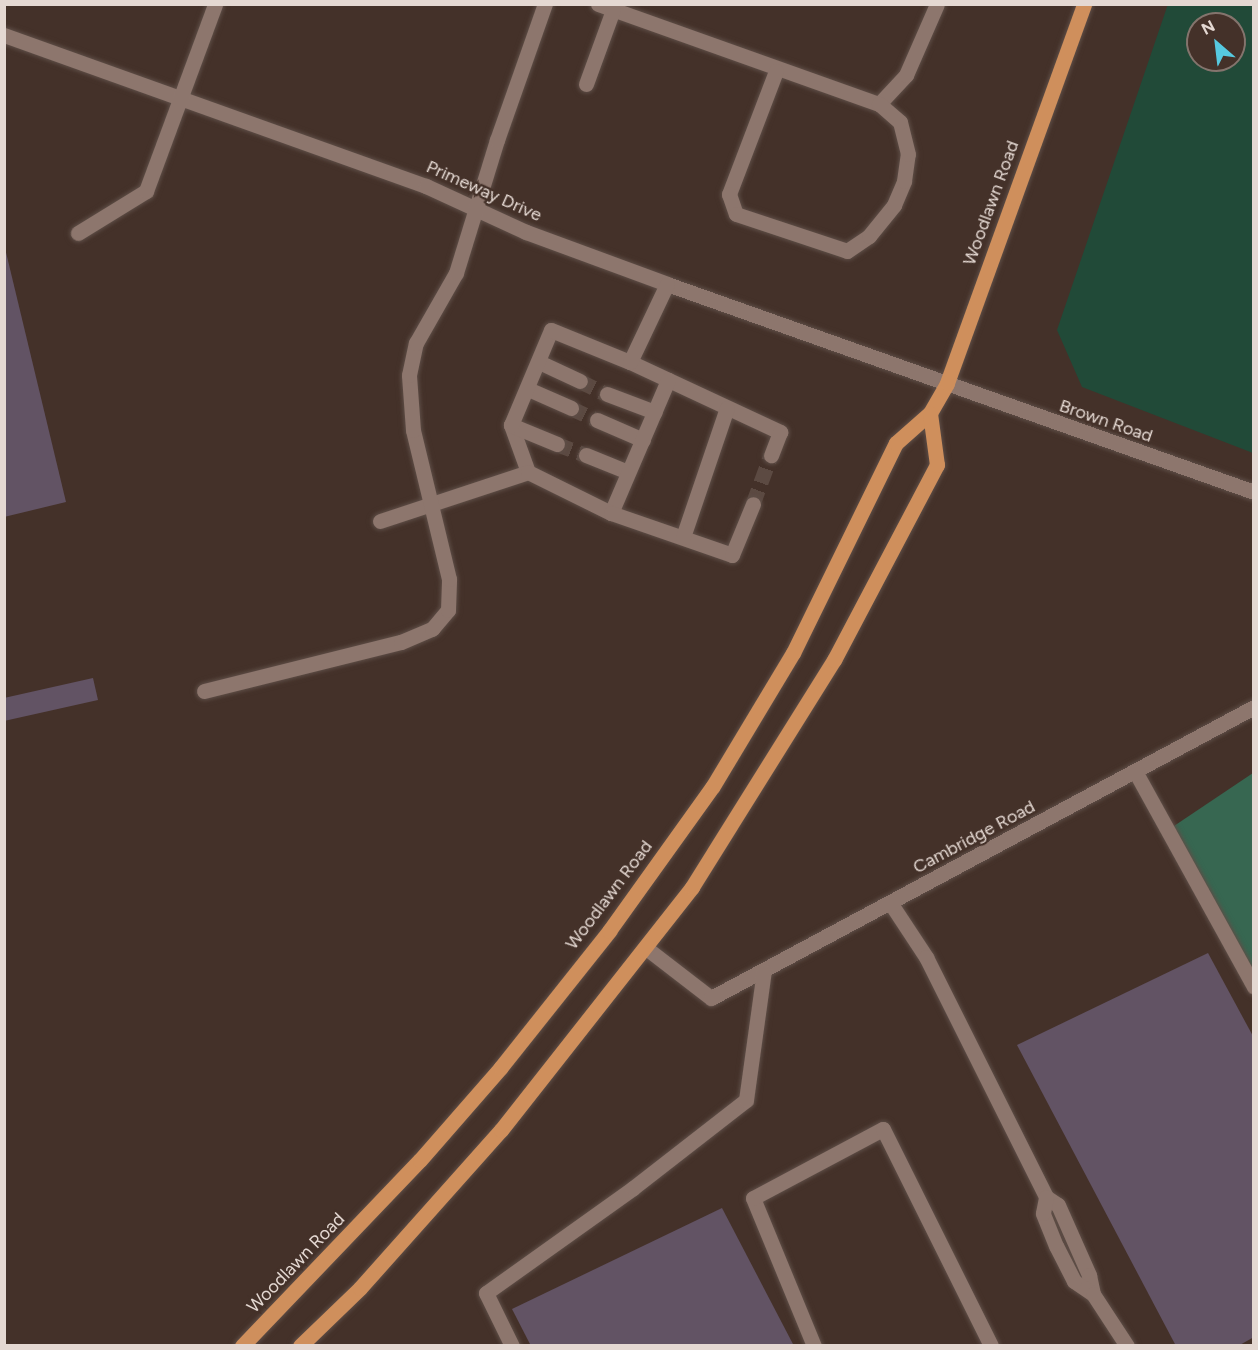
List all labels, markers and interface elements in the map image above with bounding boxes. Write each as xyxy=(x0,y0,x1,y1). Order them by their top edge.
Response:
north arrow xyxy=(1186,12,1246,72)
text: N xyxy=(1198,16,1218,39)
street label: Woodlawn Road xyxy=(958,138,1024,268)
street label: Primeway Drive xyxy=(423,156,545,226)
street label: Brown Road xyxy=(1056,395,1156,447)
street label: Cambridge Road xyxy=(909,796,1039,878)
street label: Woodlawn Road xyxy=(561,836,657,954)
street label: Woodlawn Road xyxy=(243,1208,349,1318)

